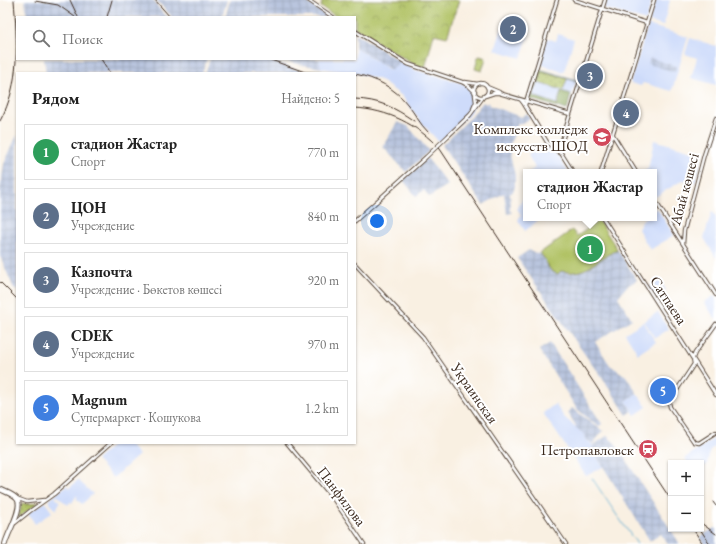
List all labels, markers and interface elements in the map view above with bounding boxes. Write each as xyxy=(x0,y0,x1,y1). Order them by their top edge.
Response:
pin: 2 xyxy=(500,14,526,44)
search box xyxy=(16,16,356,60)
icon: search xyxy=(30,27,52,49)
text: Поиск xyxy=(62,29,103,48)
pin: 3 xyxy=(577,61,603,91)
text: Рядом xyxy=(32,87,80,109)
text: Найдено: 5 xyxy=(281,90,340,107)
pin: 4 xyxy=(613,98,639,128)
place label: Комплекс колледж искусств ШОД xyxy=(474,119,588,155)
school or university icon: Комплекс колледж искусств ШОД xyxy=(591,126,613,148)
text: стадион Жастар xyxy=(71,134,177,153)
text: 1 xyxy=(43,144,49,161)
text: 770 m xyxy=(308,144,339,161)
street label: Абай көшесі xyxy=(665,151,703,228)
text: Спорт xyxy=(71,153,105,170)
popup xyxy=(523,169,657,221)
text: стадион Жастар xyxy=(537,177,643,196)
text: Спорт xyxy=(537,196,571,213)
text: ЦОН xyxy=(71,198,106,217)
text: 2 xyxy=(43,208,49,225)
text: 840 m xyxy=(308,208,339,225)
your location xyxy=(367,211,387,231)
text: Учреждение xyxy=(71,217,135,234)
pin: 1 xyxy=(577,234,603,264)
text: Казпочта xyxy=(71,262,132,281)
text: 3 xyxy=(43,272,49,289)
text: 920 m xyxy=(308,272,339,289)
street label: Сатпаева xyxy=(646,272,692,328)
text: Учреждение · Бөкетов көшесі xyxy=(71,281,222,298)
text: CDEK xyxy=(71,326,113,345)
text: 4 xyxy=(43,336,49,353)
text: 970 m xyxy=(308,336,339,353)
text: Учреждение xyxy=(71,345,135,362)
street label: Украинская xyxy=(447,358,503,427)
pin: 5 xyxy=(650,376,676,406)
text: Magnum xyxy=(71,390,127,409)
text: 5 xyxy=(43,400,49,417)
text: 1.2 km xyxy=(305,400,339,417)
text: Супермаркет · Кошукова xyxy=(71,409,201,426)
station icon: Петропавловск xyxy=(637,438,659,460)
place label: Петропавловск xyxy=(541,440,634,459)
map controls xyxy=(668,460,704,532)
button: + xyxy=(668,460,704,496)
street label: Панфилова xyxy=(313,462,371,530)
button: − xyxy=(668,496,704,532)

